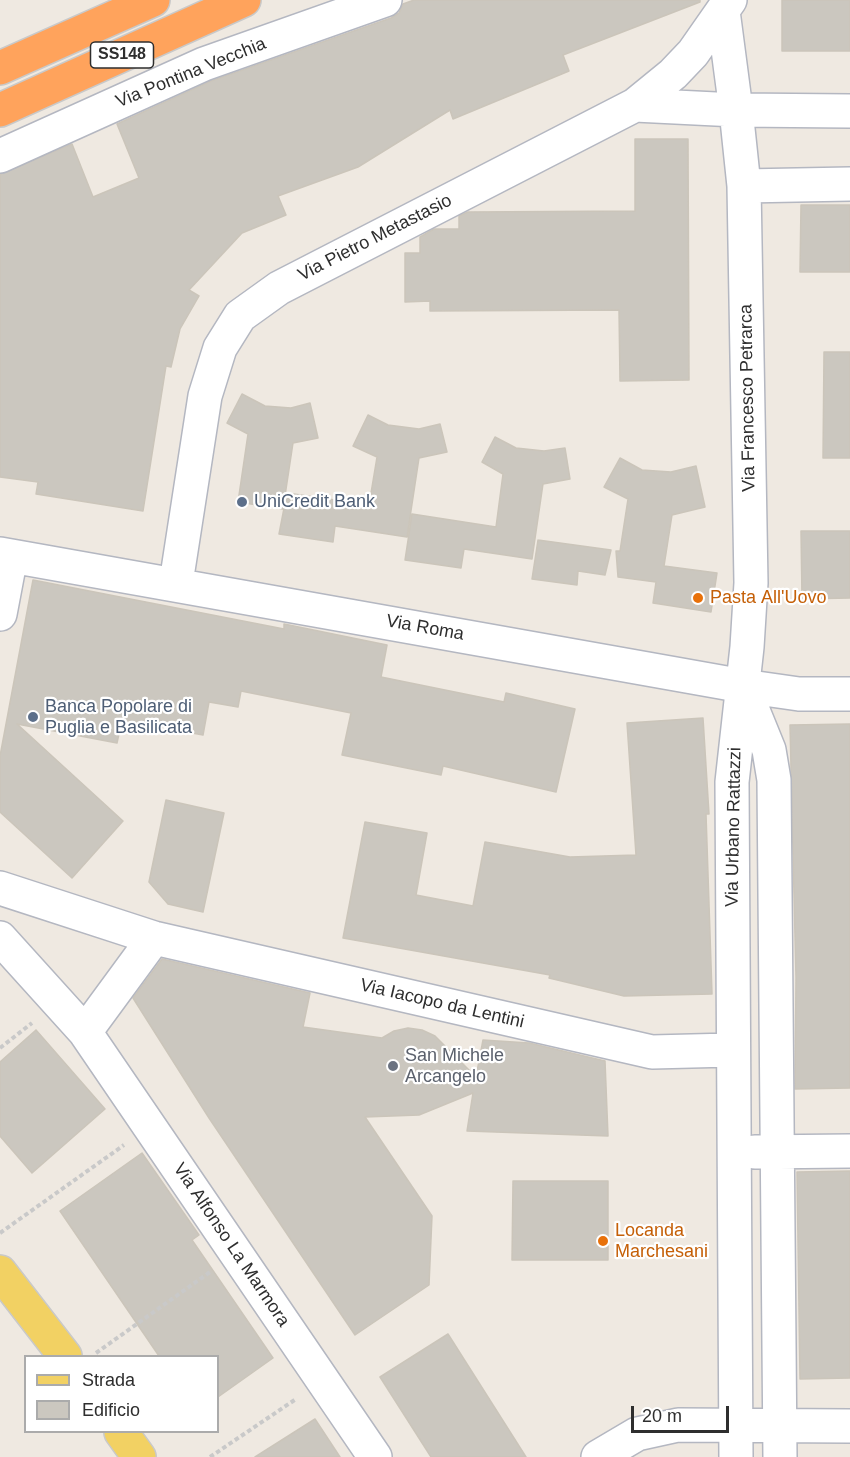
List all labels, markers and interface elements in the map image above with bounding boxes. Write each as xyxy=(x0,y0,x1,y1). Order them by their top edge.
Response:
street label: Via Pontina Vecchia xyxy=(113,33,269,113)
road number: SS148 xyxy=(90,42,154,68)
street label: Via Pietro Metastasio xyxy=(294,190,456,286)
street label: Via Francesco Petrarca xyxy=(736,304,760,492)
place label: UniCredit Bank xyxy=(254,491,375,513)
marker: UniCredit Bank xyxy=(235,495,249,509)
place label: Pasta All'Uovo xyxy=(710,587,826,609)
marker: Pasta All'Uovo xyxy=(691,591,705,605)
street label: Via Roma xyxy=(384,611,466,645)
place label: Banca Popolare di Puglia e Basilicata xyxy=(45,696,192,738)
marker: Banca Popolare di Puglia e Basilicata xyxy=(26,710,40,724)
street label: Via Urbano Rattazzi xyxy=(722,747,746,907)
street label: Via Iacopo da Lentini xyxy=(358,975,526,1033)
place label: San Michele Arcangelo xyxy=(405,1045,504,1088)
marker: San Michele Arcangelo xyxy=(386,1059,400,1073)
street label: Via Alfonso La Marmora xyxy=(168,1159,294,1331)
place label: Locanda Marchesani xyxy=(615,1220,708,1262)
marker: Locanda Marchesani xyxy=(596,1234,610,1248)
legend xyxy=(24,1355,219,1433)
text: Strada xyxy=(82,1370,135,1390)
scale bar xyxy=(634,1394,732,1432)
text: Edificio xyxy=(82,1400,140,1420)
text: 20 m xyxy=(642,1406,682,1426)

